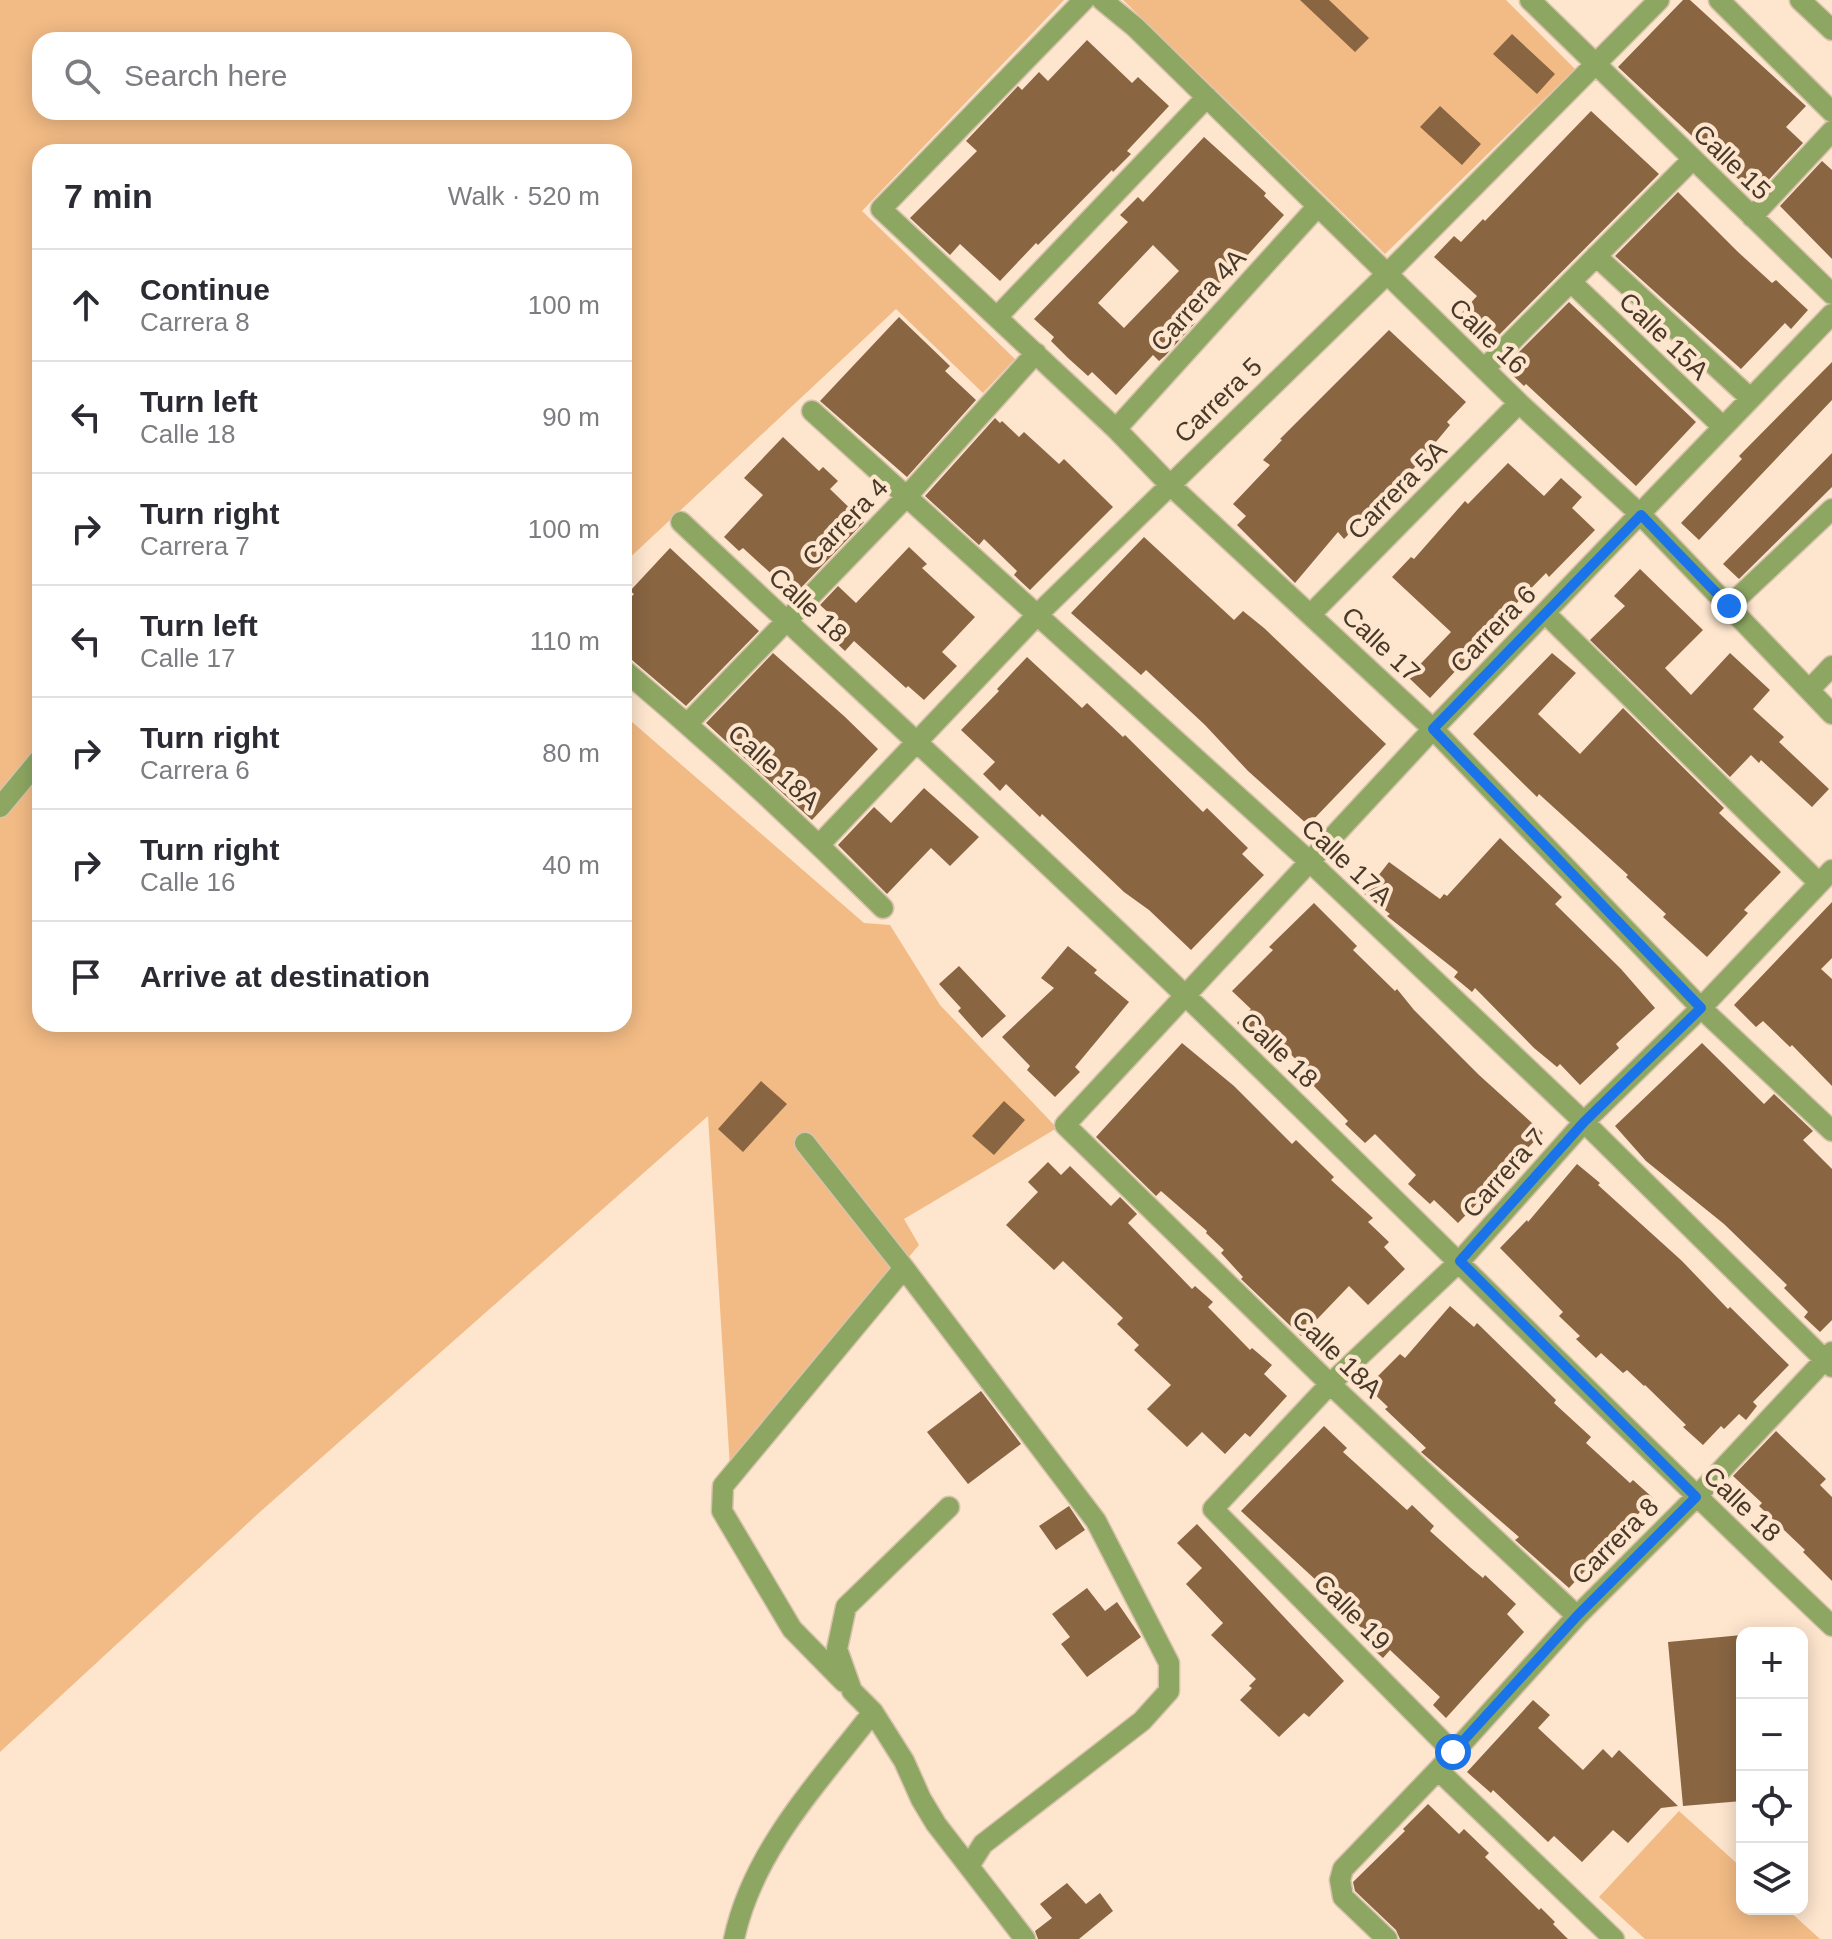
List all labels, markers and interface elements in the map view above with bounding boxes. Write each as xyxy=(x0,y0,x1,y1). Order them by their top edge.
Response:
search box xyxy=(32,32,632,120)
icon: search xyxy=(60,54,104,98)
text: Search here xyxy=(124,59,287,92)
street label: Calle 15 xyxy=(1687,118,1777,206)
text: 7 min xyxy=(64,177,153,215)
text: Walk · 520 m xyxy=(448,181,600,211)
street label: Carrera 4A xyxy=(1144,242,1252,357)
text: Continue xyxy=(140,273,270,306)
icon: ahead xyxy=(64,283,108,327)
street label: Calle 15A xyxy=(1613,286,1715,386)
text: 100 m xyxy=(528,290,600,320)
street label: Calle 16 xyxy=(1443,292,1533,380)
text: Carrera 8 xyxy=(140,307,250,337)
street label: Carrera 5 xyxy=(1168,351,1268,449)
text: Turn left xyxy=(140,385,258,418)
icon: left xyxy=(64,395,108,439)
text: 90 m xyxy=(542,402,600,432)
text: Calle 18 xyxy=(140,419,235,449)
street label: Carrera 5A xyxy=(1341,434,1453,546)
street label: Carrera 4 xyxy=(796,472,894,572)
text: Turn right xyxy=(140,497,279,530)
icon: right xyxy=(64,507,108,551)
text: 100 m xyxy=(528,514,600,544)
text: Carrera 7 xyxy=(140,531,250,561)
street label: Calle 18 xyxy=(763,561,853,649)
street label: Carrera 6 xyxy=(1444,579,1542,679)
route end xyxy=(1711,588,1747,624)
street label: Calle 17 xyxy=(1336,600,1426,688)
text: Turn left xyxy=(140,609,258,642)
icon: left xyxy=(64,619,108,663)
text: 110 m xyxy=(530,626,600,656)
text: Calle 17 xyxy=(140,643,235,673)
street label: Calle 18A xyxy=(722,718,826,816)
text: Turn right xyxy=(140,721,279,754)
icon: right xyxy=(64,731,108,775)
text: 80 m xyxy=(542,738,600,768)
text: Carrera 6 xyxy=(140,755,250,785)
street label: Calle 17A xyxy=(1296,813,1399,912)
text: Turn right xyxy=(140,833,279,866)
icon: right xyxy=(64,843,108,887)
text: 40 m xyxy=(542,850,600,880)
text: Calle 16 xyxy=(140,867,235,897)
icon: arrive xyxy=(64,955,108,999)
text: Arrive at destination xyxy=(140,960,430,993)
street label: Calle 18 xyxy=(1234,1006,1324,1094)
street label: Carrera 7 xyxy=(1456,1122,1552,1224)
street label: Calle 18A xyxy=(1286,1304,1388,1404)
street label: Calle 18 xyxy=(1697,1460,1787,1548)
street label: Carrera 8 xyxy=(1566,1492,1664,1590)
street label: Calle 19 xyxy=(1308,1568,1396,1656)
map controls xyxy=(1736,1627,1808,1915)
button: + xyxy=(1736,1627,1808,1699)
button: − xyxy=(1736,1699,1808,1771)
route start xyxy=(1435,1734,1471,1770)
button: locate xyxy=(1736,1771,1808,1843)
button: layers xyxy=(1736,1843,1808,1915)

